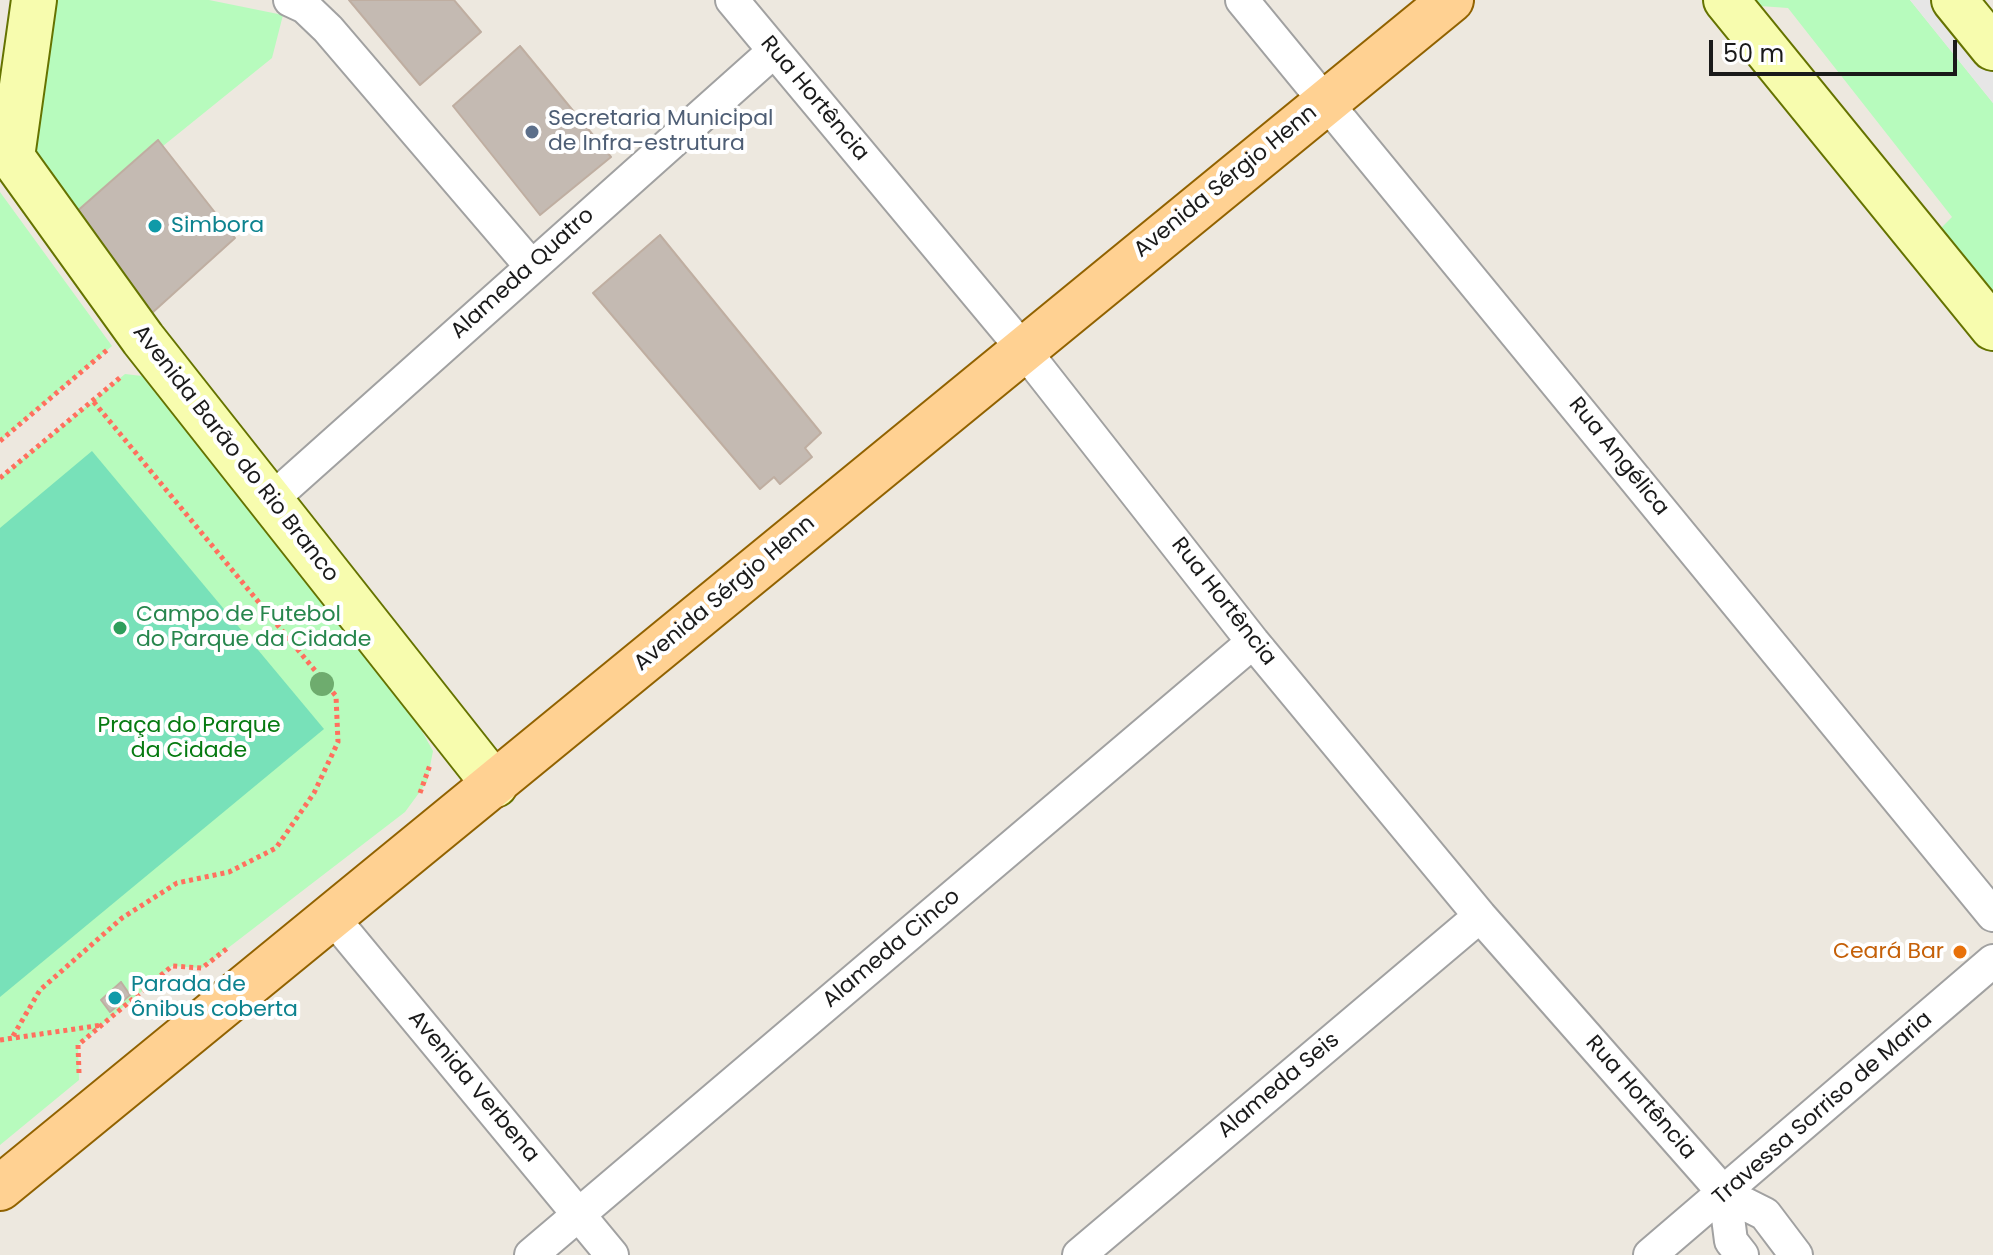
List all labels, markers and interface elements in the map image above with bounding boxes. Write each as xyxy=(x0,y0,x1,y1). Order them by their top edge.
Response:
scale bar xyxy=(1713,24,1961,74)
street label: Rua Hortência xyxy=(754,31,874,167)
text: 50 m xyxy=(1723,37,1784,70)
street label: Avenida Sérgio Henn xyxy=(1129,100,1323,264)
place label: Secretaria Municipal de Infra-estrutura xyxy=(548,106,773,158)
marker: Secretaria Municipal de Infra-estrutura xyxy=(523,123,541,141)
street label: Alameda Quatro xyxy=(446,203,600,345)
place label: Simbora xyxy=(171,213,264,239)
marker: Simbora xyxy=(146,217,164,235)
street label: Avenida Barão do Rio Branco xyxy=(126,320,344,588)
street label: Rua Angélica xyxy=(1562,392,1674,522)
street label: Avenida Sérgio Henn xyxy=(629,511,821,677)
street label: Rua Hortência xyxy=(1165,533,1281,671)
place label: Campo de Futebol do Parque da Cidade xyxy=(136,602,371,654)
marker: Campo de Futebol do Parque da Cidade xyxy=(111,619,129,637)
park label: Praça do Parque da Cidade xyxy=(97,713,281,764)
street label: Alameda Cinco xyxy=(818,884,966,1014)
place label: Ceará Bar xyxy=(1833,939,1944,965)
marker: Ceará Bar xyxy=(1951,943,1969,961)
place label: Parada de ônibus coberta xyxy=(131,972,298,1024)
marker: Parada de ônibus coberta xyxy=(106,989,124,1007)
street label: Avenida Verbena xyxy=(402,1006,544,1168)
street label: Travessa Sorriso de Maria xyxy=(1708,1007,1938,1211)
street label: Alameda Seis xyxy=(1213,1028,1345,1144)
street label: Rua Hortência xyxy=(1579,1031,1701,1165)

